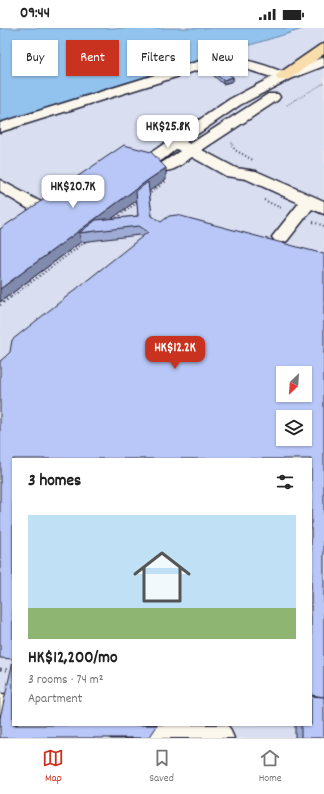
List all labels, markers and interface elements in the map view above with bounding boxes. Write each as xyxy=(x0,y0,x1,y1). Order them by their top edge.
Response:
text: 09:44 xyxy=(20,3,50,25)
chip: Buy xyxy=(12,40,58,76)
chip: Rent xyxy=(66,40,119,76)
chip: Filters xyxy=(127,40,190,76)
chip: New xyxy=(198,40,248,76)
pin: HK$25.8K xyxy=(127,115,209,149)
text: HK$25.8K xyxy=(146,118,190,137)
pin: HK$20.7K xyxy=(32,175,114,209)
text: HK$20.7K xyxy=(50,178,96,197)
pin: HK$12.2K xyxy=(134,336,216,370)
text: HK$12.2K xyxy=(154,339,196,358)
north arrow xyxy=(276,366,312,402)
map controls xyxy=(276,366,312,446)
button: layers xyxy=(276,410,312,446)
text: 3 homes xyxy=(28,470,81,494)
icon: filters xyxy=(274,471,296,493)
icon: home xyxy=(126,541,198,613)
text: HK$12,200/mo xyxy=(28,647,118,671)
text: 3 rooms · 74 m² xyxy=(28,671,104,690)
text: Apartment xyxy=(28,690,82,709)
tab: Map xyxy=(42,747,64,787)
tab: Saved xyxy=(149,747,174,787)
tab: Home xyxy=(259,747,282,787)

